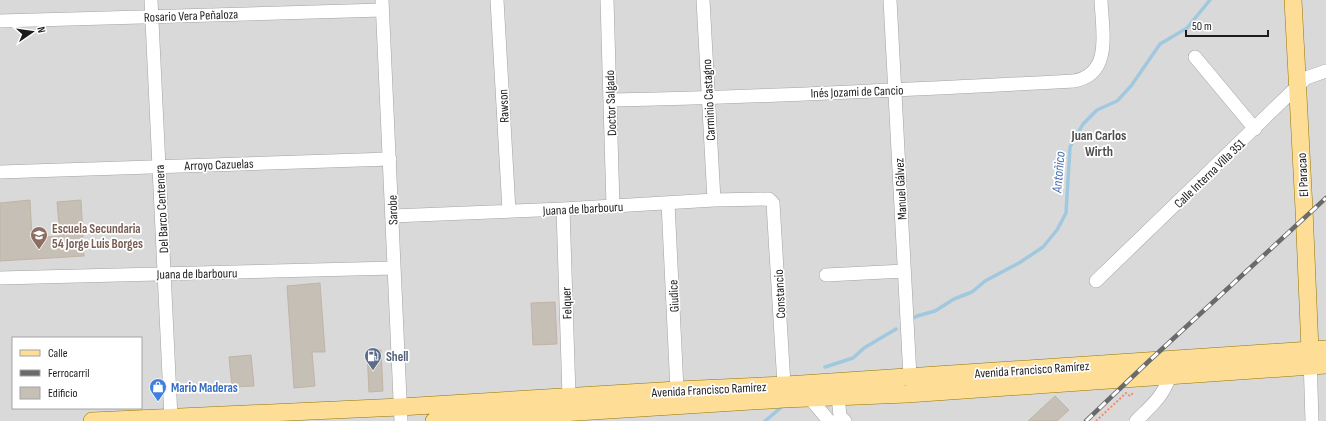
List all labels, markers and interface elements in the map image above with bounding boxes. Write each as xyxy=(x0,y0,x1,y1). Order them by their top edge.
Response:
street label: Rosario Vera Peñaloza xyxy=(144,6,238,26)
north arrow xyxy=(12,12,52,52)
scale bar xyxy=(1186,12,1268,38)
text: 50 m xyxy=(1192,19,1212,34)
text: N xyxy=(34,26,48,34)
street label: Carminio Castagno xyxy=(699,59,719,141)
street label: Doctor Salgado xyxy=(602,70,620,136)
street label: Inés Jozami de Cancio xyxy=(810,82,904,102)
street label: Rawson xyxy=(495,89,513,123)
district label: Juan Carlos Wirth xyxy=(1071,127,1126,160)
street label: Calle Interna Villa 351 xyxy=(1171,136,1249,212)
water label: Antoñico xyxy=(1048,150,1069,194)
street label: El Paracao xyxy=(1294,152,1312,197)
street label: Arroyo Cazuelas xyxy=(183,156,254,174)
street label: Manuel Gálvez xyxy=(891,157,911,220)
street label: Del Barco Centenera xyxy=(152,164,172,254)
street label: Sarobe xyxy=(384,195,402,225)
street label: Juana de Ibarbouru xyxy=(541,199,624,219)
place label: Escuela Secundaria 54 Jorge Luis Borges xyxy=(52,221,143,252)
school or university icon: Escuela Secundaria 54 Jorge Luis Borges xyxy=(29,225,49,250)
street label: Juana de Ibarbouru xyxy=(156,265,237,283)
street label: Constancio xyxy=(771,269,789,319)
street label: Giudice xyxy=(665,279,683,313)
street label: Felquer xyxy=(558,286,576,319)
legend xyxy=(12,337,142,409)
text: Calle xyxy=(48,346,68,361)
fuel station icon: Shell xyxy=(363,346,383,371)
place label: Shell xyxy=(386,349,409,365)
street label: Avenida Francisco Ramírez xyxy=(973,358,1090,382)
text: Ferrocarril xyxy=(48,366,90,381)
shop icon: Mario Maderas xyxy=(148,377,168,402)
street label: Avenida Francisco Ramírez xyxy=(650,379,767,401)
place label: Mario Maderas xyxy=(171,380,238,396)
text: Edificio xyxy=(48,386,77,401)

